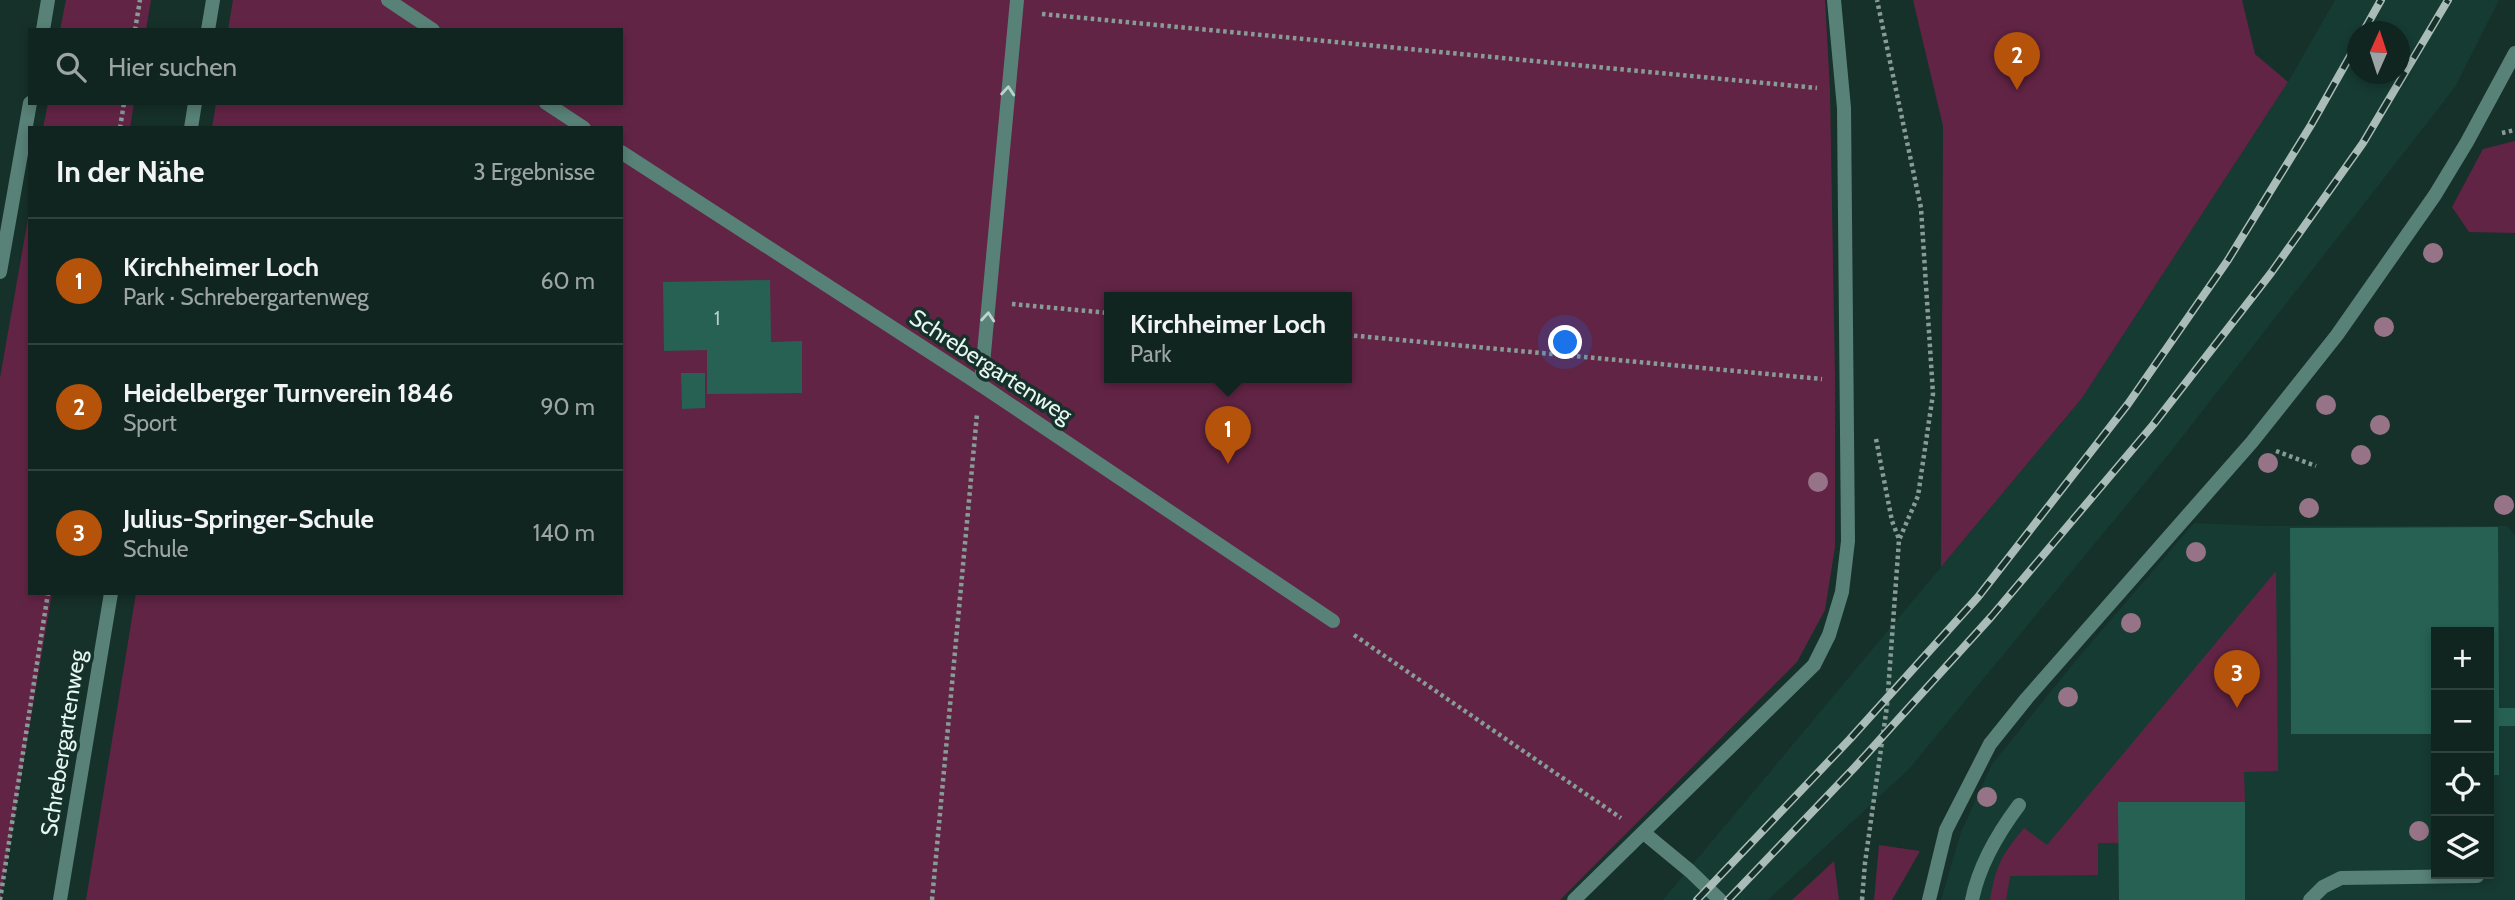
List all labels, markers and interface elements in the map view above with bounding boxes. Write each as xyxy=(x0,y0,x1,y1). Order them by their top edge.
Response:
north arrow xyxy=(2347,21,2410,84)
search box xyxy=(28,28,623,105)
pin: 2 xyxy=(1994,32,2040,90)
icon: search xyxy=(52,48,90,86)
text: Hier suchen xyxy=(108,51,237,83)
one-way arrow xyxy=(1000,85,1015,96)
text: In der Nähe xyxy=(56,153,205,190)
text: 3 Ergebnisse xyxy=(473,158,595,186)
text: Kirchheimer Loch xyxy=(123,251,319,283)
text: 1 xyxy=(75,267,83,295)
text: 60 m xyxy=(541,267,595,295)
text: Park · Schrebergartenweg xyxy=(123,283,369,311)
popup xyxy=(1104,292,1352,383)
street label: Schrebergartenweg xyxy=(904,303,1078,429)
house number: 1 xyxy=(714,307,720,330)
text: Kirchheimer Loch xyxy=(1130,308,1326,340)
one-way arrow xyxy=(980,312,995,323)
your location xyxy=(1548,325,1582,359)
text: Park xyxy=(1130,340,1171,368)
text: Heidelberger Turnverein 1846 xyxy=(123,377,453,409)
text: 2 xyxy=(73,393,85,421)
text: 90 m xyxy=(541,393,595,421)
pin: 1 xyxy=(1205,406,1251,464)
text: Sport xyxy=(123,409,177,437)
text: Julius-Springer-Schule xyxy=(123,503,374,535)
text: 3 xyxy=(73,519,85,547)
text: 140 m xyxy=(533,519,595,547)
text: Schule xyxy=(123,535,188,563)
map controls xyxy=(2431,627,2494,879)
button: + xyxy=(2431,627,2494,690)
street label: Schrebergartenweg xyxy=(34,647,92,838)
pin: 3 xyxy=(2214,650,2260,708)
button: − xyxy=(2431,690,2494,753)
button: locate xyxy=(2431,753,2494,816)
button: layers xyxy=(2431,816,2494,879)

